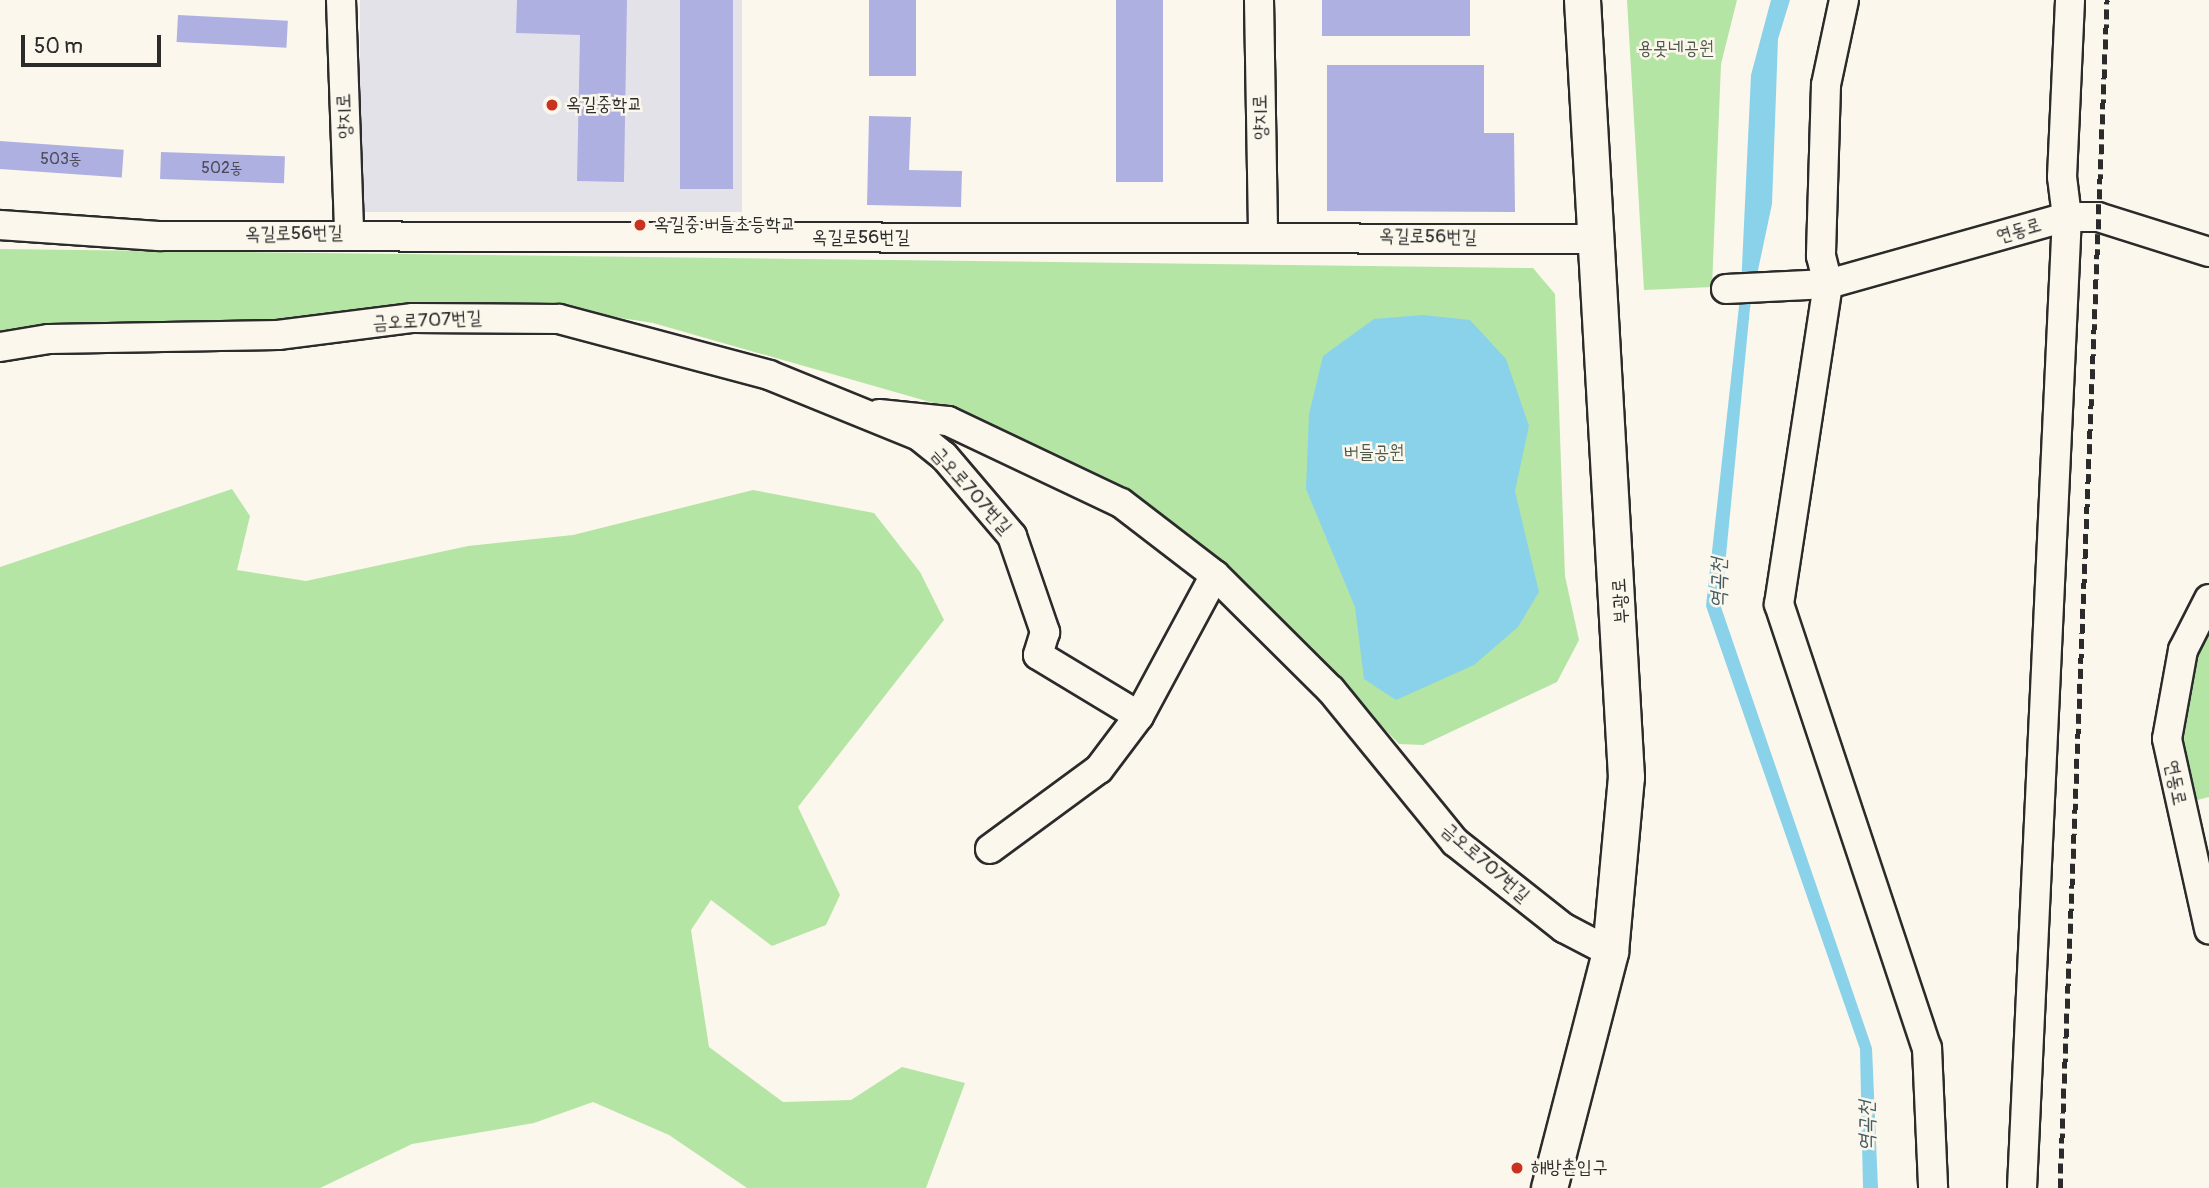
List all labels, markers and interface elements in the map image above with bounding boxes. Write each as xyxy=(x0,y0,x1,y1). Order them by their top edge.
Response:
scale bar xyxy=(24,21,164,65)
text: 50 m xyxy=(34,33,83,60)
park label: 용못네공원 xyxy=(1638,38,1714,60)
street label: 양지로 xyxy=(333,93,357,139)
place label: 옥길중학교 xyxy=(566,94,642,116)
street label: 양지로 xyxy=(1249,94,1273,140)
marker: 옥길중학교 xyxy=(544,97,560,113)
house number: 503동 xyxy=(40,149,82,169)
house number: 502동 xyxy=(201,158,243,178)
place label: 옥길중.버들초등학교 xyxy=(654,214,796,236)
street label: 연동로 xyxy=(1994,214,2044,248)
marker: 옥길중.버들초등학교 xyxy=(632,217,648,233)
street label: 옥길로56번길 xyxy=(245,222,343,246)
street label: 옥길로56번길 xyxy=(1379,225,1477,249)
street label: 옥길로56번길 xyxy=(812,227,910,249)
street label: 금오로707번길 xyxy=(372,307,482,335)
park label: 버들공원 xyxy=(1343,442,1405,464)
street label: 금오로707번길 xyxy=(926,443,1016,539)
water label: 역곡천 xyxy=(1706,557,1732,609)
street label: 부광로 xyxy=(1608,577,1634,625)
street label: 연동로 xyxy=(2159,758,2191,808)
street label: 금오로707번길 xyxy=(1436,818,1534,908)
water label: 역곡천 xyxy=(1854,1101,1880,1151)
place label: 해방촌입구 xyxy=(1531,1157,1607,1179)
marker: 해방촌입구 xyxy=(1509,1160,1525,1176)

